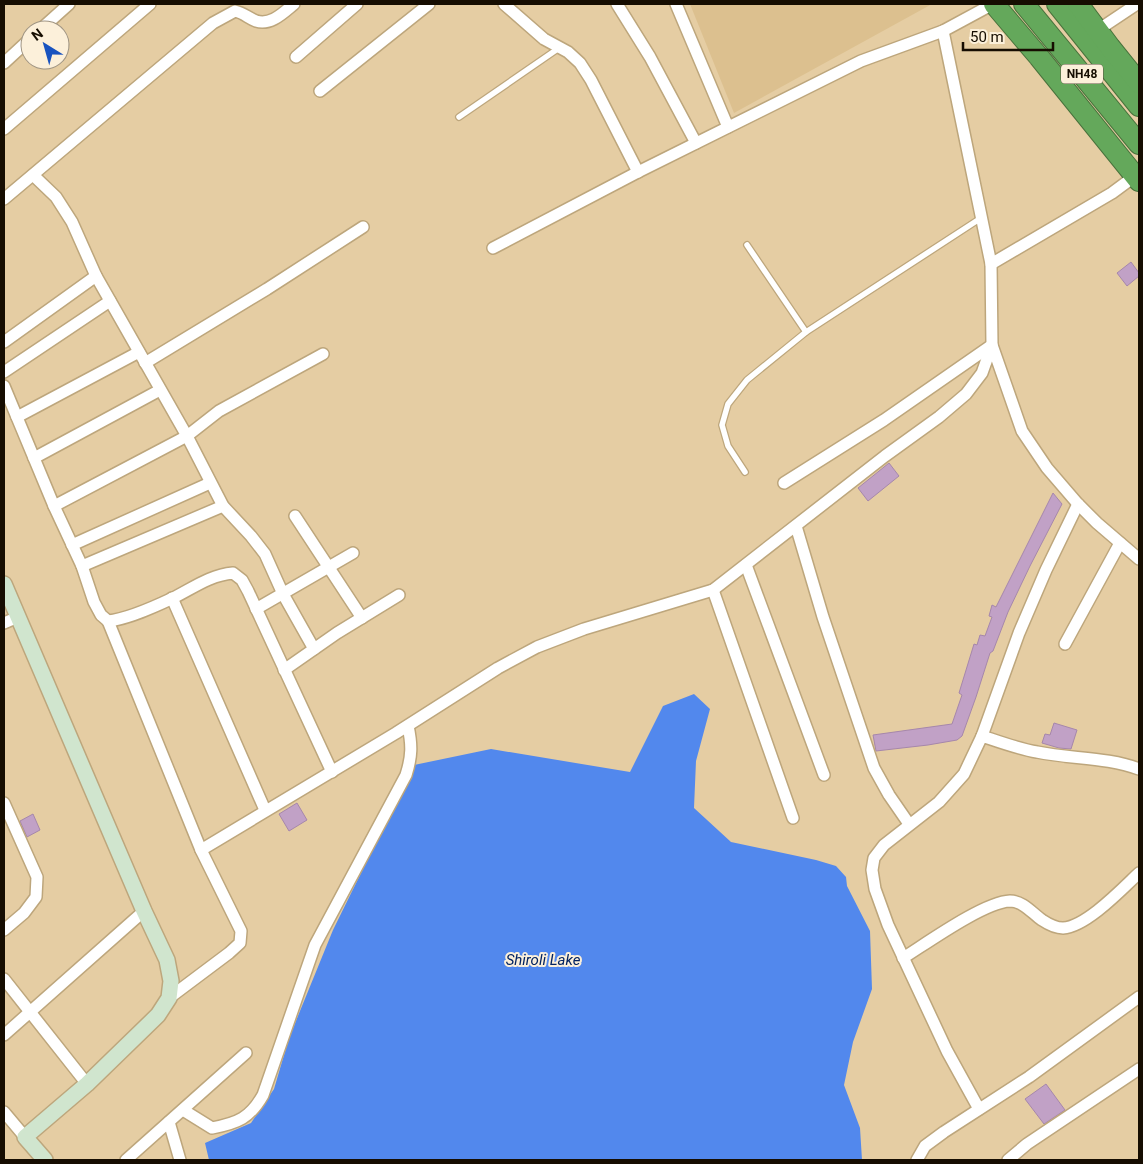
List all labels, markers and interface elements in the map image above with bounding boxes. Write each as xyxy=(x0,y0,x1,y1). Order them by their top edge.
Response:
north arrow xyxy=(20,20,70,70)
scale bar xyxy=(963,20,1053,52)
text: N xyxy=(28,25,46,44)
text: 50 m xyxy=(970,28,1004,46)
road number: NH48 xyxy=(1061,64,1103,84)
water label: Shiroli Lake xyxy=(506,951,581,969)

